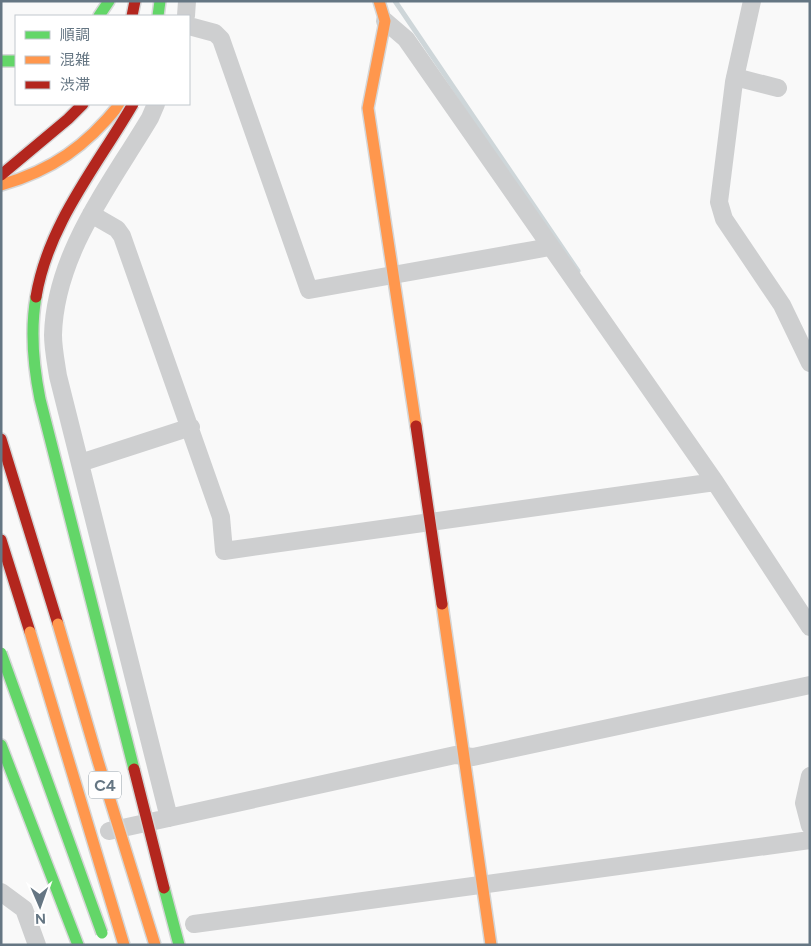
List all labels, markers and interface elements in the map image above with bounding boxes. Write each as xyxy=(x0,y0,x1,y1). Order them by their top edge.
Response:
legend xyxy=(15,15,190,105)
text: 順調 xyxy=(60,26,90,44)
text: 混雑 xyxy=(60,51,90,69)
text: 渋滞 xyxy=(60,76,90,94)
road number: C4 xyxy=(89,772,121,798)
north arrow xyxy=(15,881,65,931)
text: N xyxy=(35,910,46,927)

